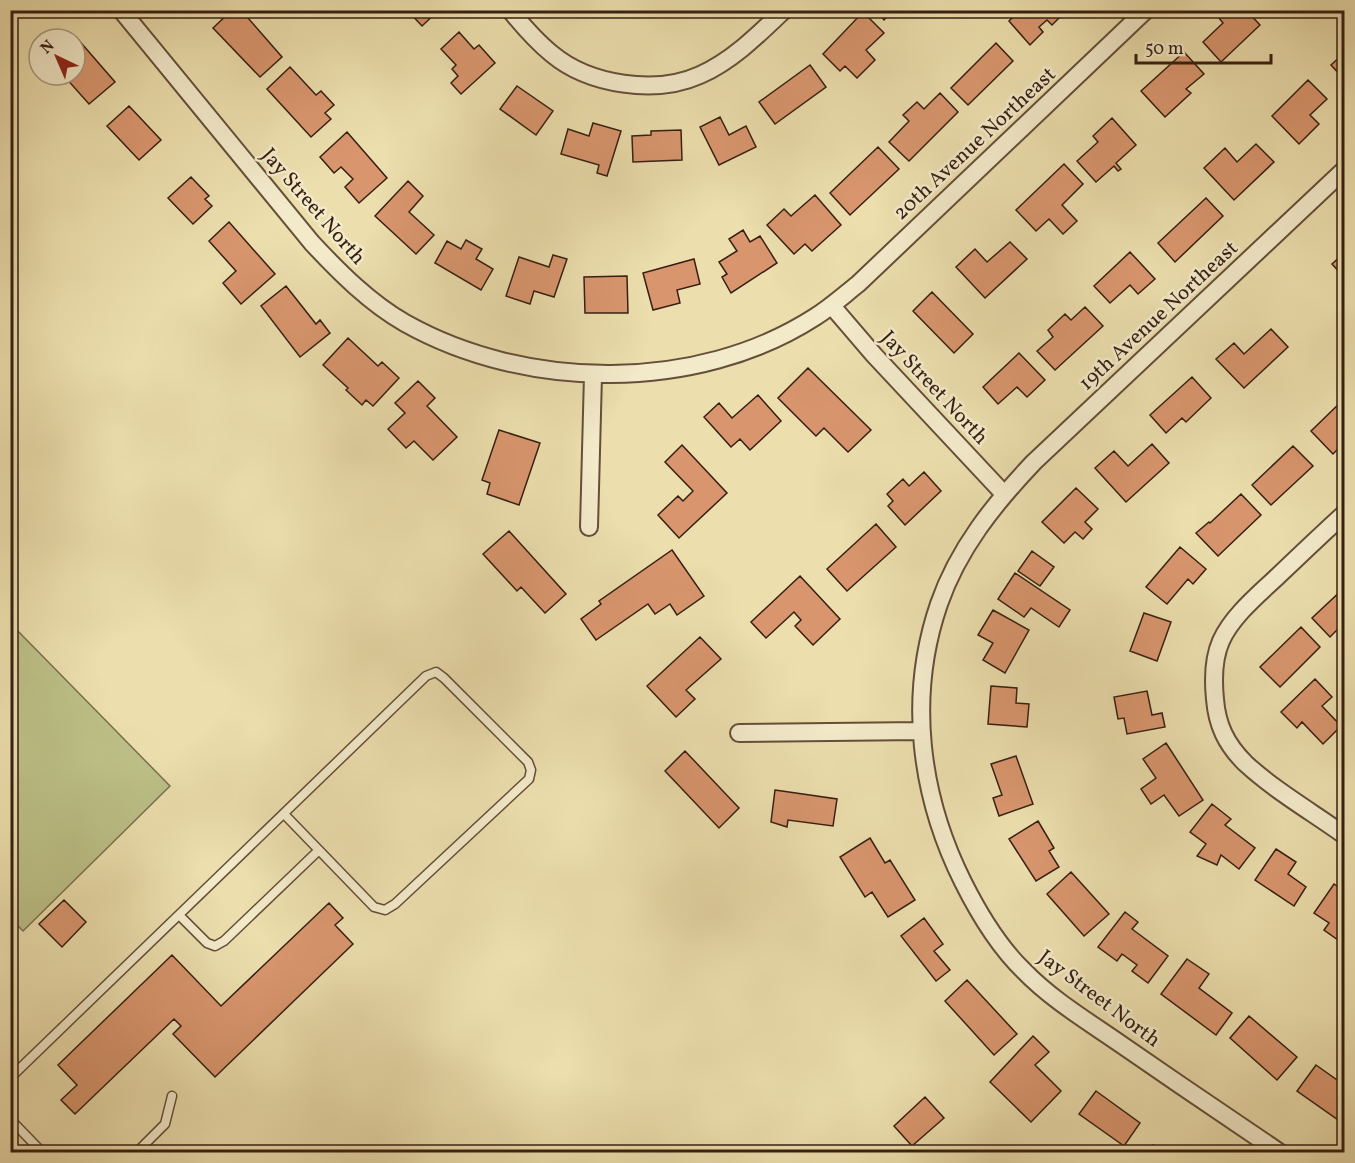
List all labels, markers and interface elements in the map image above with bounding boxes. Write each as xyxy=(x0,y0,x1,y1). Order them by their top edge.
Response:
north arrow xyxy=(27,27,87,87)
scale bar xyxy=(1136,27,1271,65)
text: N xyxy=(36,35,60,60)
text: 50 m xyxy=(1145,37,1184,62)
street label: 20th Avenue Northeast xyxy=(887,61,1063,227)
street label: Jay Street North xyxy=(254,142,372,272)
street label: 19th Avenue Northeast xyxy=(1073,234,1245,398)
street label: Jay Street North xyxy=(873,325,994,451)
street label: Jay Street North xyxy=(1032,944,1166,1055)

